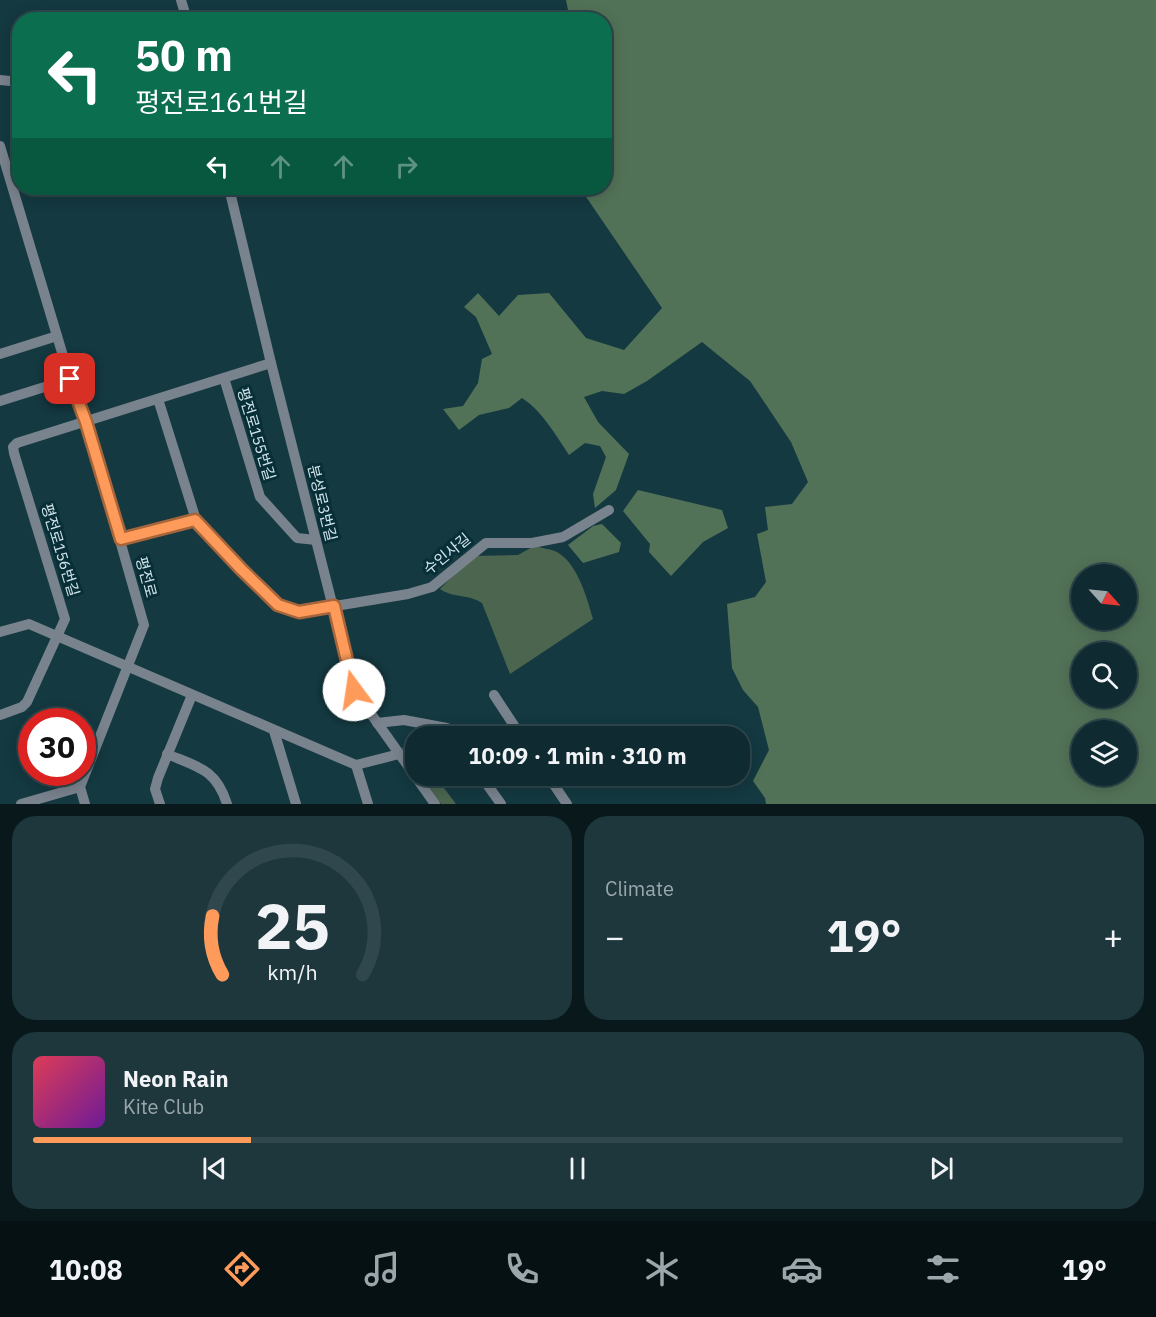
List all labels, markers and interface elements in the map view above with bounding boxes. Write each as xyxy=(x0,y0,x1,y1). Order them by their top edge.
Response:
text: 50 m xyxy=(135,28,233,83)
icon: left xyxy=(36,36,114,114)
text: 평전로161번길 xyxy=(135,84,308,119)
icon: left xyxy=(201,150,234,183)
icon: ahead xyxy=(264,150,297,183)
icon: ahead xyxy=(327,150,360,183)
icon: right xyxy=(390,150,423,183)
pin xyxy=(44,353,95,404)
icon: arrive xyxy=(53,362,86,395)
street label: 평전로155번길 xyxy=(233,385,280,483)
street label: 분성로3번길 xyxy=(304,463,341,543)
street label: 평전로156번길 xyxy=(37,501,84,599)
street label: 수인사길 xyxy=(419,529,474,578)
street label: 평전로 xyxy=(132,554,161,599)
north arrow xyxy=(1071,564,1137,630)
map controls xyxy=(1071,564,1137,786)
button: search xyxy=(1071,642,1137,708)
position arrow xyxy=(322,658,386,722)
speed limit sign: 30 xyxy=(18,708,96,786)
button: layers xyxy=(1071,720,1137,786)
text: 10:09 · 1 min · 310 m xyxy=(468,741,687,770)
text: Climate xyxy=(605,875,674,902)
text: 25 xyxy=(255,885,329,966)
text: 19° xyxy=(826,906,902,964)
text: − xyxy=(605,915,625,958)
text: + xyxy=(1103,915,1123,958)
text: km/h xyxy=(267,958,317,986)
text: Neon Rain xyxy=(123,1064,229,1093)
text: Kite Club xyxy=(123,1093,204,1120)
icon: previous xyxy=(198,1152,231,1185)
icon: pause xyxy=(561,1152,594,1185)
icon: next xyxy=(925,1152,958,1185)
icon: directions xyxy=(221,1248,263,1290)
icon: music xyxy=(361,1248,403,1290)
icon: phone xyxy=(501,1248,543,1290)
icon: climate xyxy=(641,1248,683,1290)
icon: car xyxy=(781,1248,823,1290)
icon: filters xyxy=(922,1248,964,1290)
text: 10:08 xyxy=(49,1252,123,1287)
text: 19° xyxy=(1062,1252,1107,1287)

